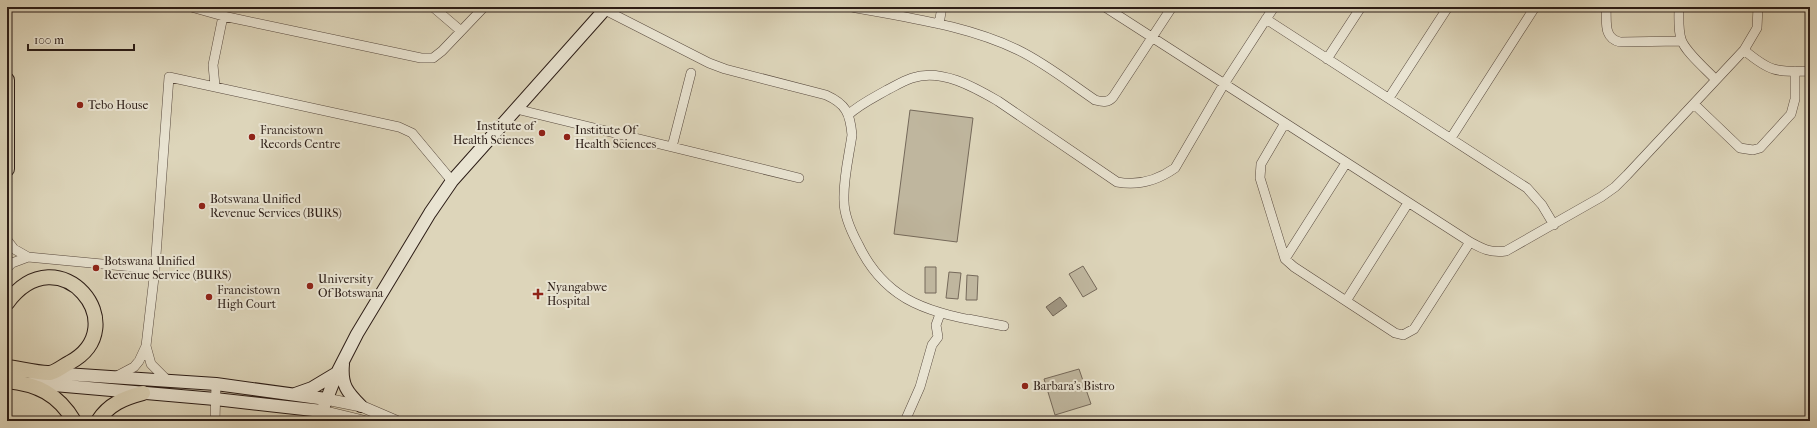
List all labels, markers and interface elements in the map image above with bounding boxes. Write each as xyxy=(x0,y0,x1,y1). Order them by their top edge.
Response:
scale bar xyxy=(28,26,134,52)
text: 100 m xyxy=(34,33,64,47)
place label: Tebo House xyxy=(88,98,149,112)
marker: Tebo House xyxy=(75,100,85,110)
place label: Institute of Health Sciences xyxy=(453,119,537,147)
place label: Francistown Records Centre xyxy=(260,123,340,151)
place label: Institute Of Health Sciences xyxy=(575,123,657,151)
marker: Institute of Health Sciences xyxy=(537,128,547,138)
marker: Francistown Records Centre xyxy=(247,132,257,142)
marker: Institute Of Health Sciences xyxy=(562,132,572,142)
place label: Botswana Unified Revenue Services (BURS) xyxy=(210,192,342,220)
marker: Botswana Unified Revenue Services (BURS) xyxy=(197,201,207,211)
place label: Botswana Unified Revenue Service (BURS) xyxy=(104,254,231,282)
marker: Botswana Unified Revenue Service (BURS) xyxy=(91,263,101,273)
place label: University Of Botswana xyxy=(318,272,384,300)
place label: Nyangabwe Hospital xyxy=(547,280,607,308)
marker: University Of Botswana xyxy=(305,281,315,291)
place label: Francistown High Court xyxy=(217,283,280,311)
marker: Nyangabwe Hospital xyxy=(532,288,544,300)
marker: Francistown High Court xyxy=(204,292,214,302)
place label: Barbara's Bistro xyxy=(1033,379,1115,393)
marker: Barbara's Bistro xyxy=(1020,381,1030,391)

